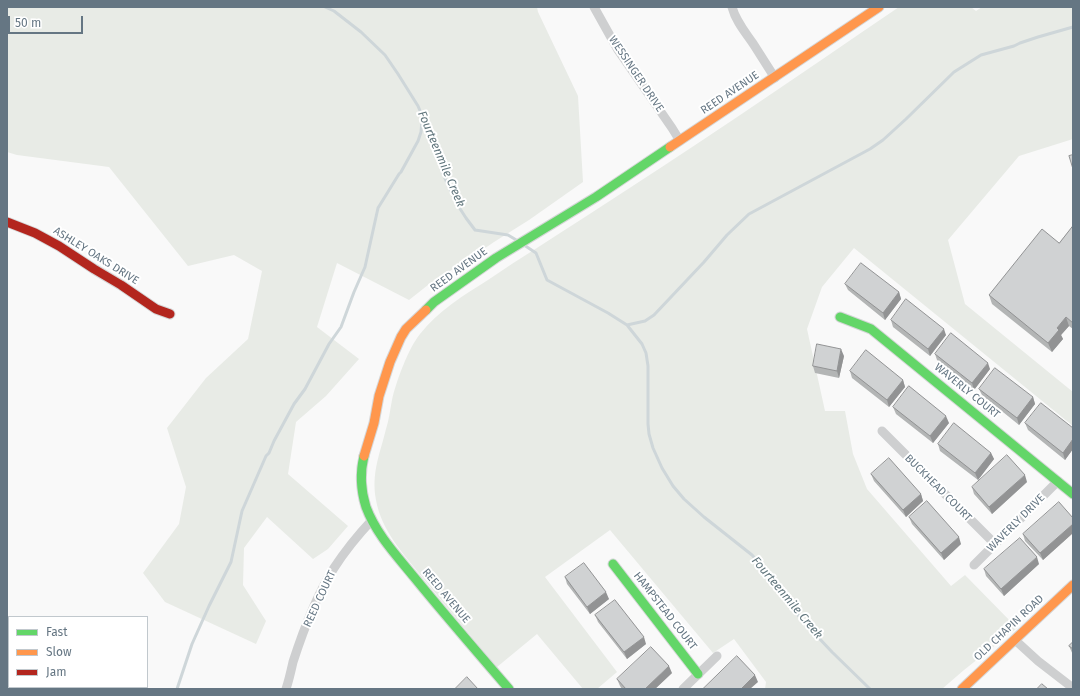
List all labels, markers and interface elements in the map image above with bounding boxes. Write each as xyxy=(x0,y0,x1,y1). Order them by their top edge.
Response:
scale bar xyxy=(10,8,85,34)
text: 50 m xyxy=(15,16,41,30)
street label: WESSINGER DRIVE xyxy=(606,33,666,115)
street label: REED AVENUE xyxy=(698,69,762,117)
water label: Fourteenmile Creek xyxy=(414,109,468,209)
street label: ASHLEY OAKS DRIVE xyxy=(51,224,141,288)
street label: REED AVENUE xyxy=(428,245,490,295)
street label: WAVERLY COURT xyxy=(932,361,1002,421)
street label: BUCKHEAD COURT xyxy=(902,452,974,524)
street label: WAVERLY DRIVE xyxy=(984,491,1048,555)
water label: Fourteenmile Creek xyxy=(748,554,826,642)
street label: REED AVENUE xyxy=(419,566,473,626)
street label: REED COURT xyxy=(301,568,339,630)
street label: HAMPSTEAD COURT xyxy=(631,569,699,653)
street label: OLD CHAPIN ROAD xyxy=(971,592,1047,664)
legend xyxy=(8,616,148,688)
text: Fast xyxy=(46,625,68,639)
text: Slow xyxy=(46,645,72,659)
text: Jam xyxy=(46,665,66,679)

